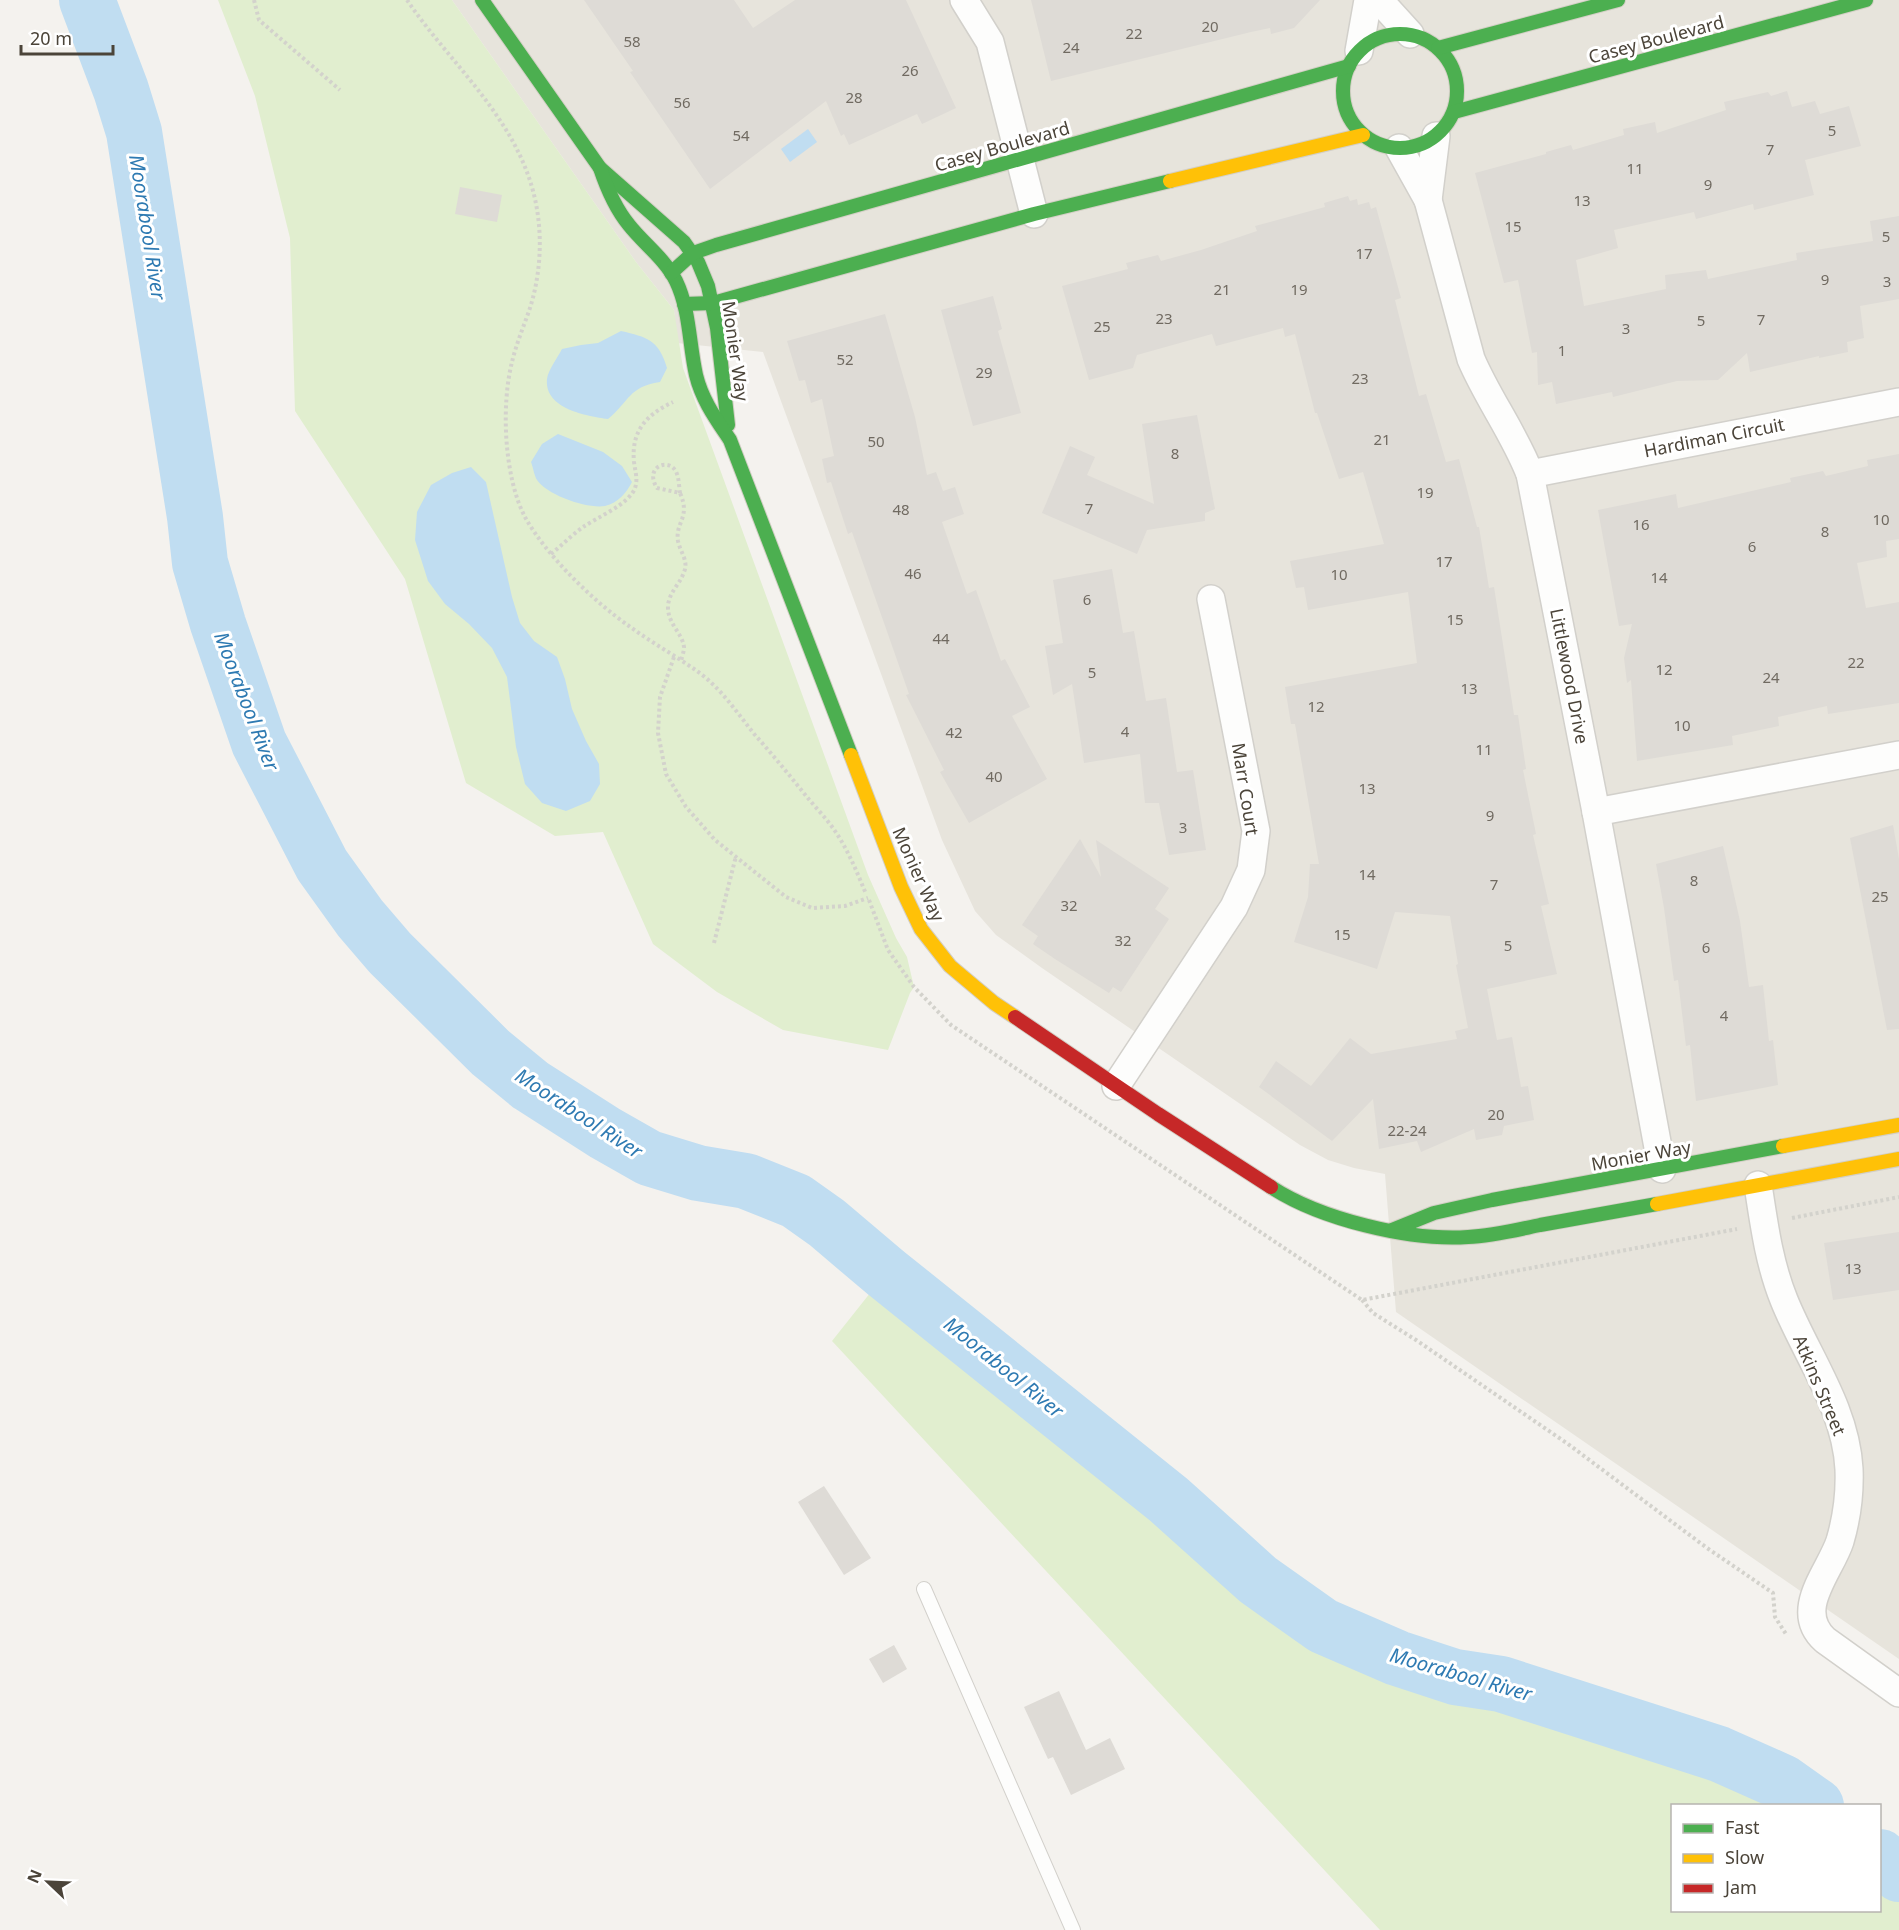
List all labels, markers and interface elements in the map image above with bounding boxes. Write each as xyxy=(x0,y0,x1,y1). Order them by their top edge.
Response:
street label: Casey Boulevard xyxy=(1586,9,1726,69)
house number: 20 xyxy=(1201,16,1219,36)
scale bar xyxy=(21,18,112,56)
house number: 22 xyxy=(1125,23,1143,43)
text: 20 m xyxy=(30,26,72,50)
house number: 58 xyxy=(623,31,641,51)
house number: 24 xyxy=(1062,37,1080,57)
house number: 26 xyxy=(901,60,919,80)
house number: 28 xyxy=(845,87,863,107)
house number: 56 xyxy=(673,92,691,112)
street label: Casey Boulevard xyxy=(932,115,1072,177)
house number: 5 xyxy=(1828,120,1836,140)
house number: 54 xyxy=(732,125,750,145)
house number: 7 xyxy=(1766,139,1774,159)
water label: Moorabool River xyxy=(123,152,173,303)
house number: 11 xyxy=(1626,158,1644,178)
house number: 9 xyxy=(1704,174,1712,194)
house number: 13 xyxy=(1573,190,1591,210)
house number: 15 xyxy=(1504,216,1522,236)
house number: 5 xyxy=(1882,226,1890,246)
house number: 17 xyxy=(1355,243,1373,263)
house number: 9 xyxy=(1821,269,1829,289)
house number: 3 xyxy=(1883,271,1891,291)
house number: 21 xyxy=(1213,279,1231,299)
house number: 19 xyxy=(1290,279,1308,299)
street label: Monier Way xyxy=(717,299,755,403)
house number: 23 xyxy=(1155,308,1173,328)
house number: 7 xyxy=(1757,309,1765,329)
house number: 5 xyxy=(1697,310,1705,330)
house number: 25 xyxy=(1093,316,1111,336)
house number: 3 xyxy=(1622,318,1630,338)
house number: 1 xyxy=(1558,340,1566,360)
house number: 52 xyxy=(836,349,854,369)
house number: 29 xyxy=(975,362,993,382)
house number: 23 xyxy=(1351,368,1369,388)
street label: Hardiman Circuit xyxy=(1642,411,1787,462)
house number: 21 xyxy=(1373,429,1391,449)
house number: 50 xyxy=(867,431,885,451)
house number: 8 xyxy=(1171,443,1179,463)
house number: 19 xyxy=(1416,482,1434,502)
house number: 7 xyxy=(1085,498,1093,518)
house number: 48 xyxy=(892,499,910,519)
house number: 10 xyxy=(1872,509,1890,529)
house number: 16 xyxy=(1632,514,1650,534)
house number: 8 xyxy=(1821,521,1829,541)
house number: 6 xyxy=(1748,536,1756,556)
house number: 17 xyxy=(1435,551,1453,571)
house number: 46 xyxy=(904,563,922,583)
house number: 10 xyxy=(1330,564,1348,584)
house number: 14 xyxy=(1650,567,1668,587)
house number: 6 xyxy=(1083,589,1091,609)
street label: Littlewood Drive xyxy=(1545,606,1595,746)
house number: 15 xyxy=(1446,609,1464,629)
water label: Moorabool River xyxy=(208,628,286,775)
house number: 44 xyxy=(932,628,950,648)
house number: 22 xyxy=(1847,652,1865,672)
house number: 12 xyxy=(1655,659,1673,679)
house number: 5 xyxy=(1088,662,1096,682)
house number: 24 xyxy=(1762,667,1780,687)
house number: 13 xyxy=(1460,678,1478,698)
house number: 12 xyxy=(1307,696,1325,716)
house number: 10 xyxy=(1673,715,1691,735)
house number: 4 xyxy=(1121,721,1130,741)
house number: 42 xyxy=(945,722,963,742)
house number: 11 xyxy=(1475,739,1493,759)
street label: Marr Court xyxy=(1227,741,1265,837)
house number: 40 xyxy=(985,766,1003,786)
house number: 13 xyxy=(1358,778,1376,798)
house number: 9 xyxy=(1486,805,1494,825)
house number: 3 xyxy=(1179,817,1187,837)
street label: Monier Way xyxy=(888,823,951,926)
house number: 14 xyxy=(1358,864,1376,884)
house number: 8 xyxy=(1690,870,1698,890)
house number: 7 xyxy=(1490,874,1498,894)
house number: 25 xyxy=(1871,886,1889,906)
house number: 32 xyxy=(1060,895,1078,915)
house number: 15 xyxy=(1333,924,1351,944)
house number: 32 xyxy=(1114,930,1132,950)
house number: 5 xyxy=(1504,935,1512,955)
house number: 6 xyxy=(1702,937,1710,957)
house number: 4 xyxy=(1720,1005,1729,1025)
water label: Moorabool River xyxy=(510,1062,649,1165)
house number: 20 xyxy=(1487,1104,1505,1124)
house number: 22-24 xyxy=(1387,1120,1427,1140)
street label: Monier Way xyxy=(1589,1134,1694,1176)
house number: 13 xyxy=(1844,1258,1862,1278)
water label: Moorabool River xyxy=(939,1310,1070,1424)
street label: Atkins Street xyxy=(1788,1331,1852,1439)
water label: Moorabool River xyxy=(1387,1641,1536,1707)
legend xyxy=(1671,1804,1881,1912)
text: Fast xyxy=(1725,1815,1760,1839)
text: Slow xyxy=(1725,1845,1764,1869)
north arrow xyxy=(18,1852,78,1912)
text: N xyxy=(22,1866,47,1886)
text: Jam xyxy=(1723,1875,1757,1899)

